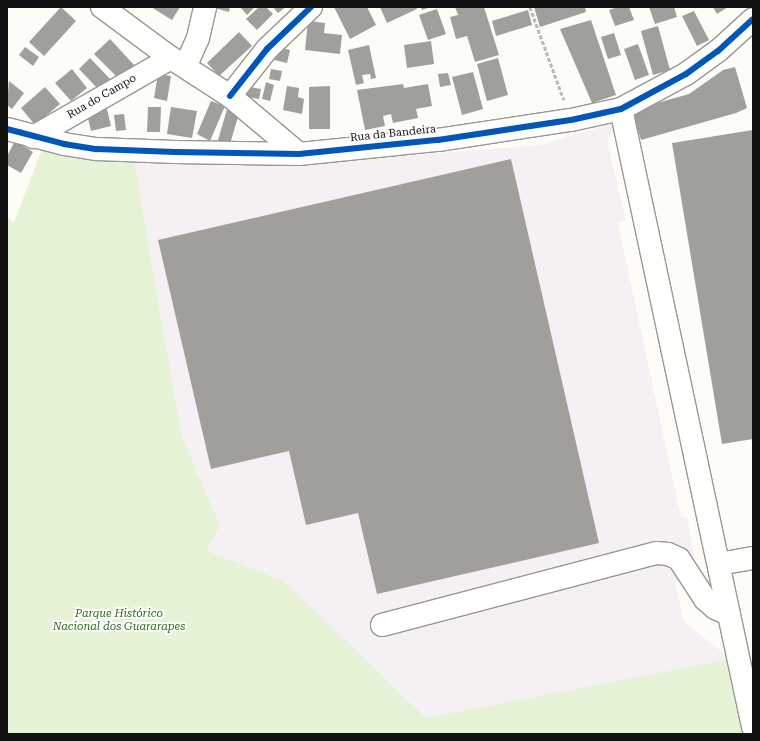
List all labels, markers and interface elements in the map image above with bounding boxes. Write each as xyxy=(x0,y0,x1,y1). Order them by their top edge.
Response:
street label: Rua do Campo xyxy=(65,72,139,122)
street label: Rua da Bandeira xyxy=(349,123,437,145)
park label: Parque Histórico Nacional dos Guararapes xyxy=(53,608,185,634)

